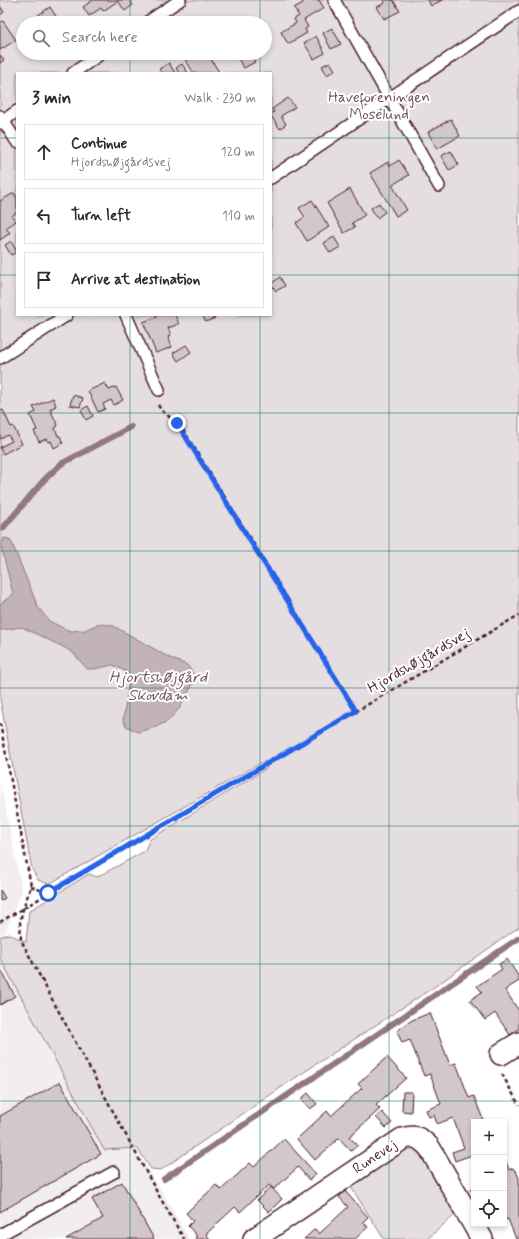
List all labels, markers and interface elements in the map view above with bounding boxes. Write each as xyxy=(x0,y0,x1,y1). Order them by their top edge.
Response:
search box xyxy=(16,16,272,60)
icon: search xyxy=(30,27,52,49)
text: Search here xyxy=(62,28,138,48)
text: 3 min xyxy=(32,87,71,109)
park label: Haveforeningen Moselund xyxy=(328,88,430,125)
text: Walk · 230 m xyxy=(184,90,256,107)
text: Continue xyxy=(71,134,127,154)
icon: ahead xyxy=(33,141,55,163)
text: 120 m xyxy=(221,144,255,161)
text: Hjordshøjgårdsvej xyxy=(71,154,171,171)
icon: left xyxy=(33,205,55,227)
text: Turn left xyxy=(71,206,131,226)
text: 110 m xyxy=(222,208,255,225)
icon: arrive xyxy=(33,269,55,291)
text: Arrive at destination xyxy=(71,270,200,290)
route end xyxy=(168,414,186,432)
street label: Hjordshøjgårdsvej xyxy=(364,624,474,699)
water label: Hjortshøjgård Skovdam xyxy=(109,667,208,706)
route start xyxy=(39,884,57,902)
map controls xyxy=(471,1119,507,1227)
button: + xyxy=(471,1119,507,1155)
street label: Runevej xyxy=(349,1135,401,1179)
button: − xyxy=(471,1155,507,1191)
button: locate xyxy=(471,1191,507,1227)

